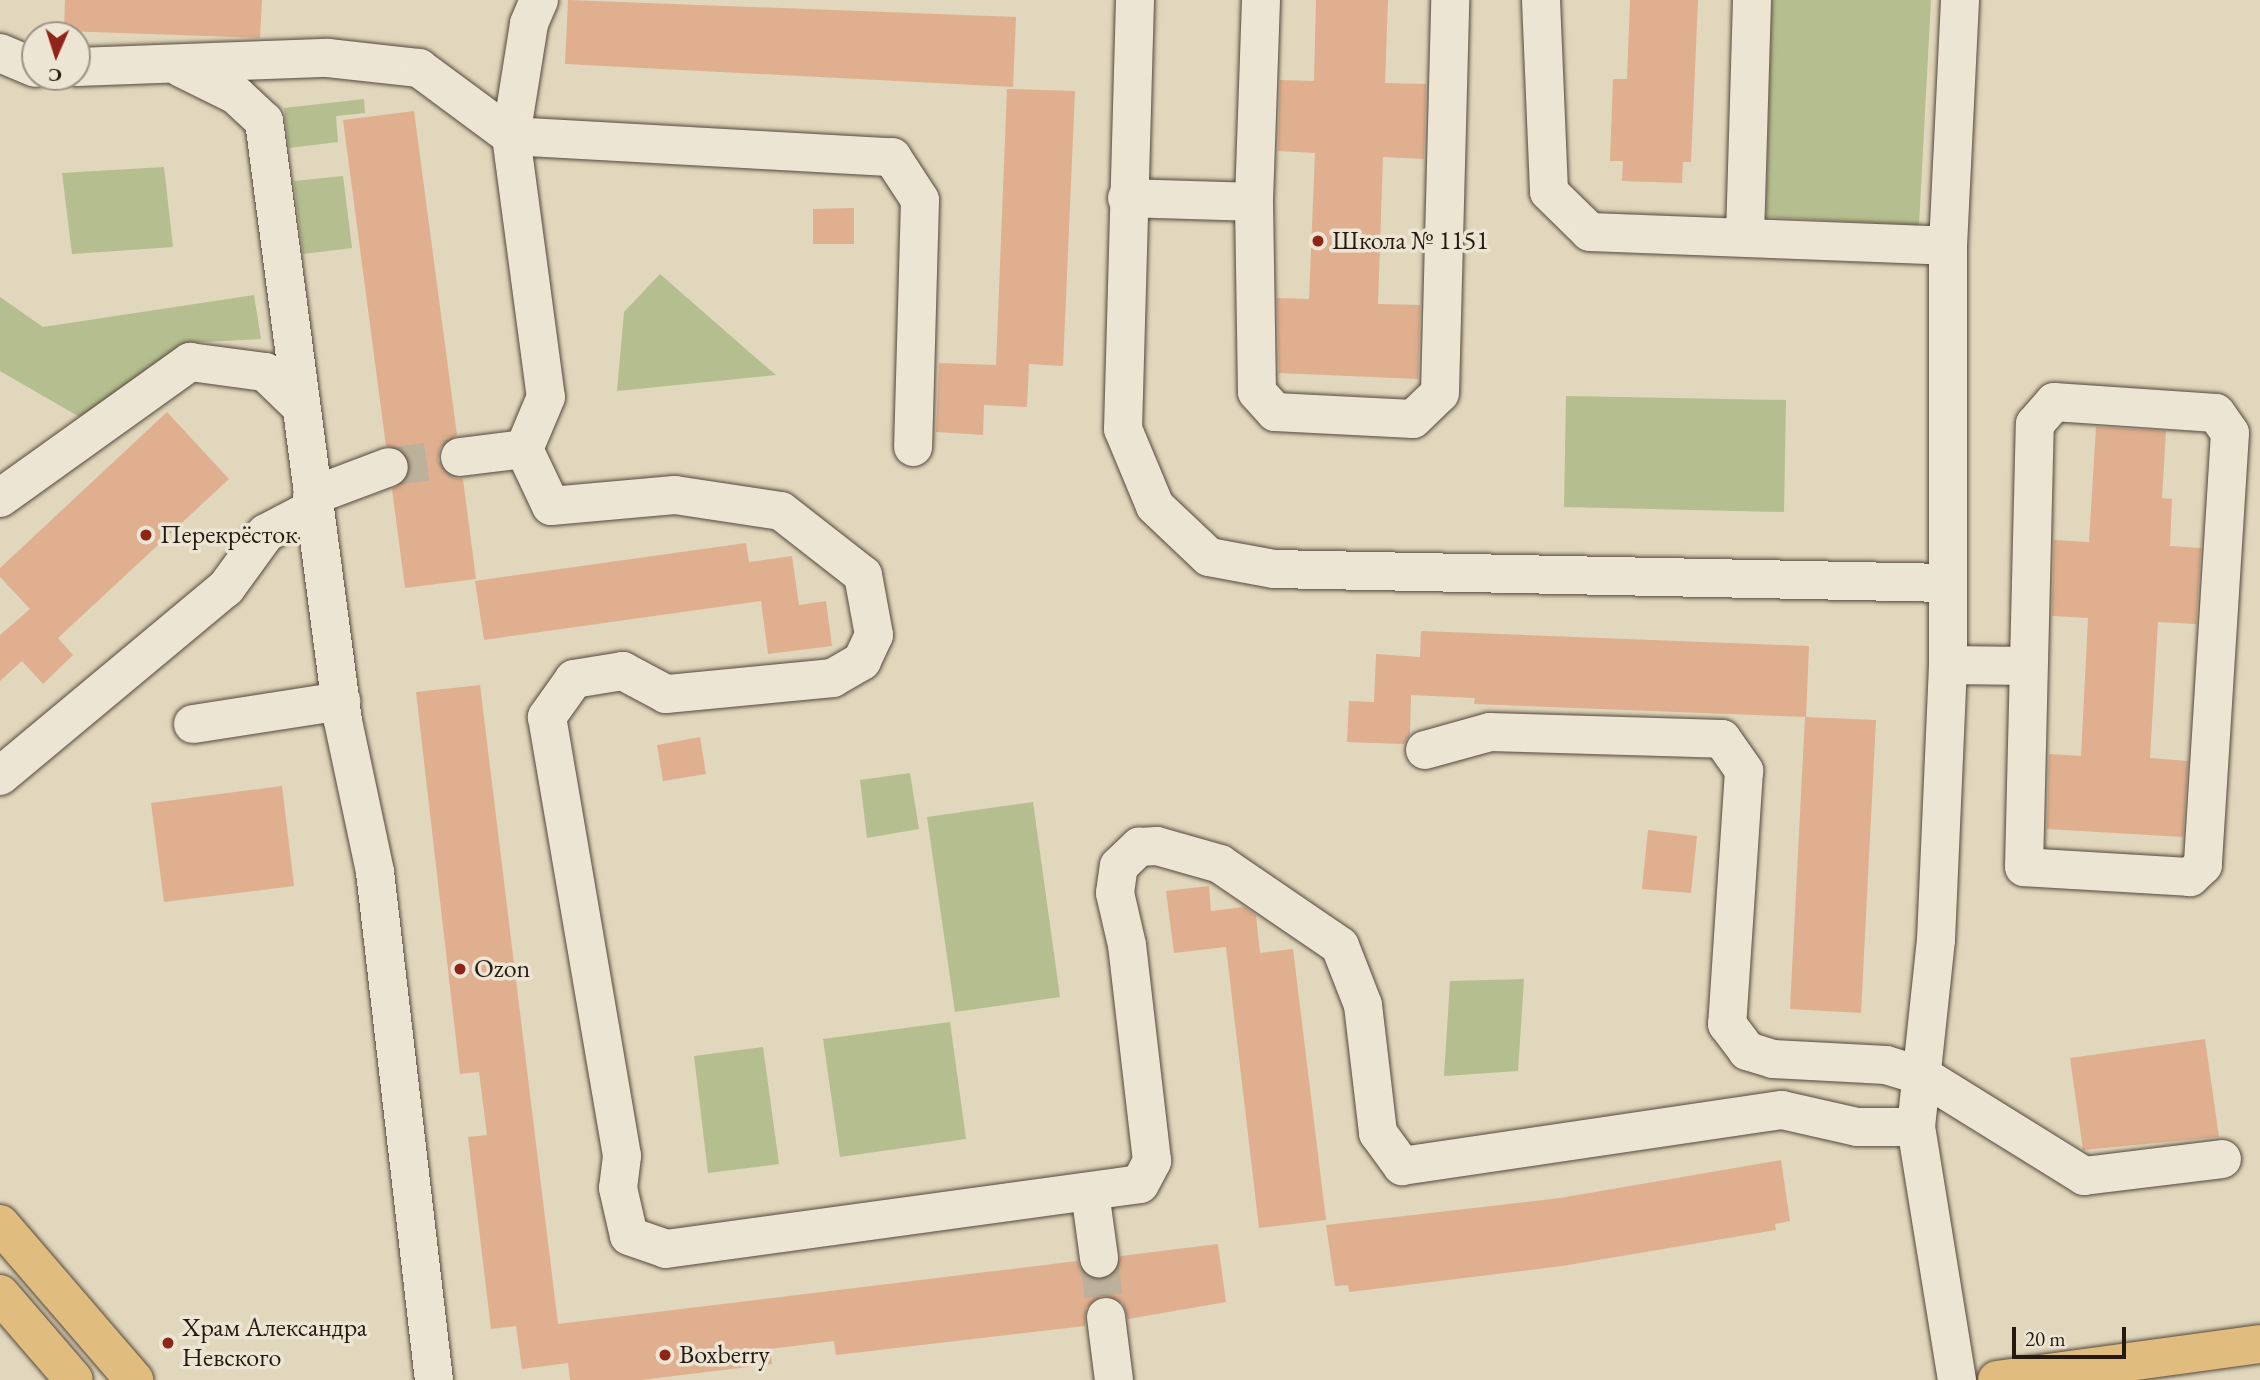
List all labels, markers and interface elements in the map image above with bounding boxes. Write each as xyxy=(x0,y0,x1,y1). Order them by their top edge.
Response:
north arrow xyxy=(21,21,91,91)
text: С xyxy=(48,63,62,88)
place label: Школа № 1151 xyxy=(1332,225,1489,257)
marker: Школа № 1151 xyxy=(1310,233,1326,249)
place label: Перекрёсток xyxy=(160,519,298,551)
marker: Перекрёсток xyxy=(138,527,154,543)
place label: Ozon xyxy=(474,953,530,985)
marker: Ozon xyxy=(452,961,468,977)
place label: Храм Александра Невского xyxy=(182,1312,367,1374)
scale bar xyxy=(2015,1314,2129,1358)
text: 20 m xyxy=(2025,1325,2066,1352)
marker: Храм Александра Невского xyxy=(160,1335,176,1351)
place label: Boxberry xyxy=(679,1339,770,1371)
marker: Boxberry xyxy=(657,1347,673,1363)

